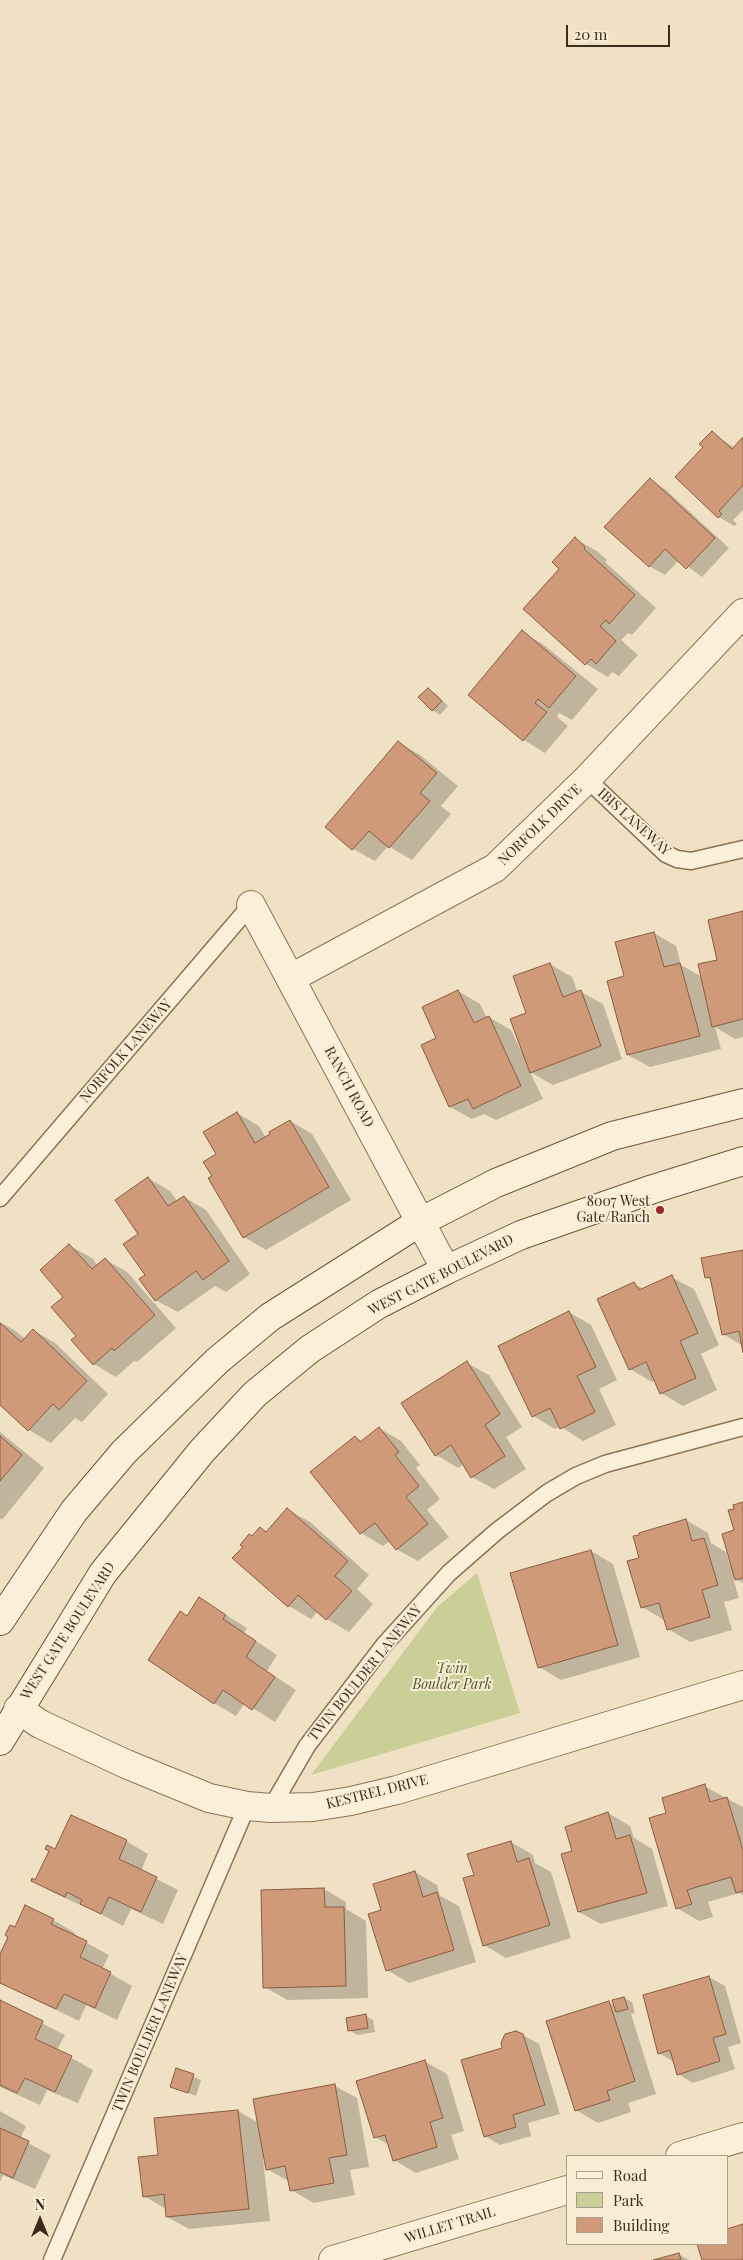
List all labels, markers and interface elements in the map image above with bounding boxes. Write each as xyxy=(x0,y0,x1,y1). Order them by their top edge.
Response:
scale bar xyxy=(568,15,672,47)
text: 20 m xyxy=(574,24,607,44)
street label: NORFOLK DRIVE xyxy=(495,781,585,869)
street label: IBIS LANEWAY xyxy=(594,785,674,859)
street label: NORFOLK LANEWAY xyxy=(77,996,175,1106)
street label: RANCH ROAD xyxy=(321,1044,377,1130)
place label: 8007 West Gate/Ranch xyxy=(577,1194,650,1226)
marker: 8007 West Gate/Ranch xyxy=(654,1204,666,1216)
street label: WEST GATE BOULEVARD xyxy=(366,1231,516,1319)
street label: WEST GATE BOULEVARD xyxy=(17,1559,119,1703)
street label: TWIN BOULDER LANEWAY xyxy=(305,1601,425,1745)
park label: Twin Boulder Park xyxy=(412,1661,492,1694)
street label: KESTREL DRIVE xyxy=(324,1771,430,1813)
street label: TWIN BOULDER LANEWAY xyxy=(109,1951,191,2115)
legend xyxy=(566,2155,728,2245)
text: Road xyxy=(613,2165,647,2185)
text: Park xyxy=(613,2190,644,2210)
north arrow xyxy=(15,2195,65,2245)
text: N xyxy=(35,2195,45,2214)
street label: WILLET TRAIL xyxy=(403,2203,497,2247)
text: Building xyxy=(613,2215,669,2235)

